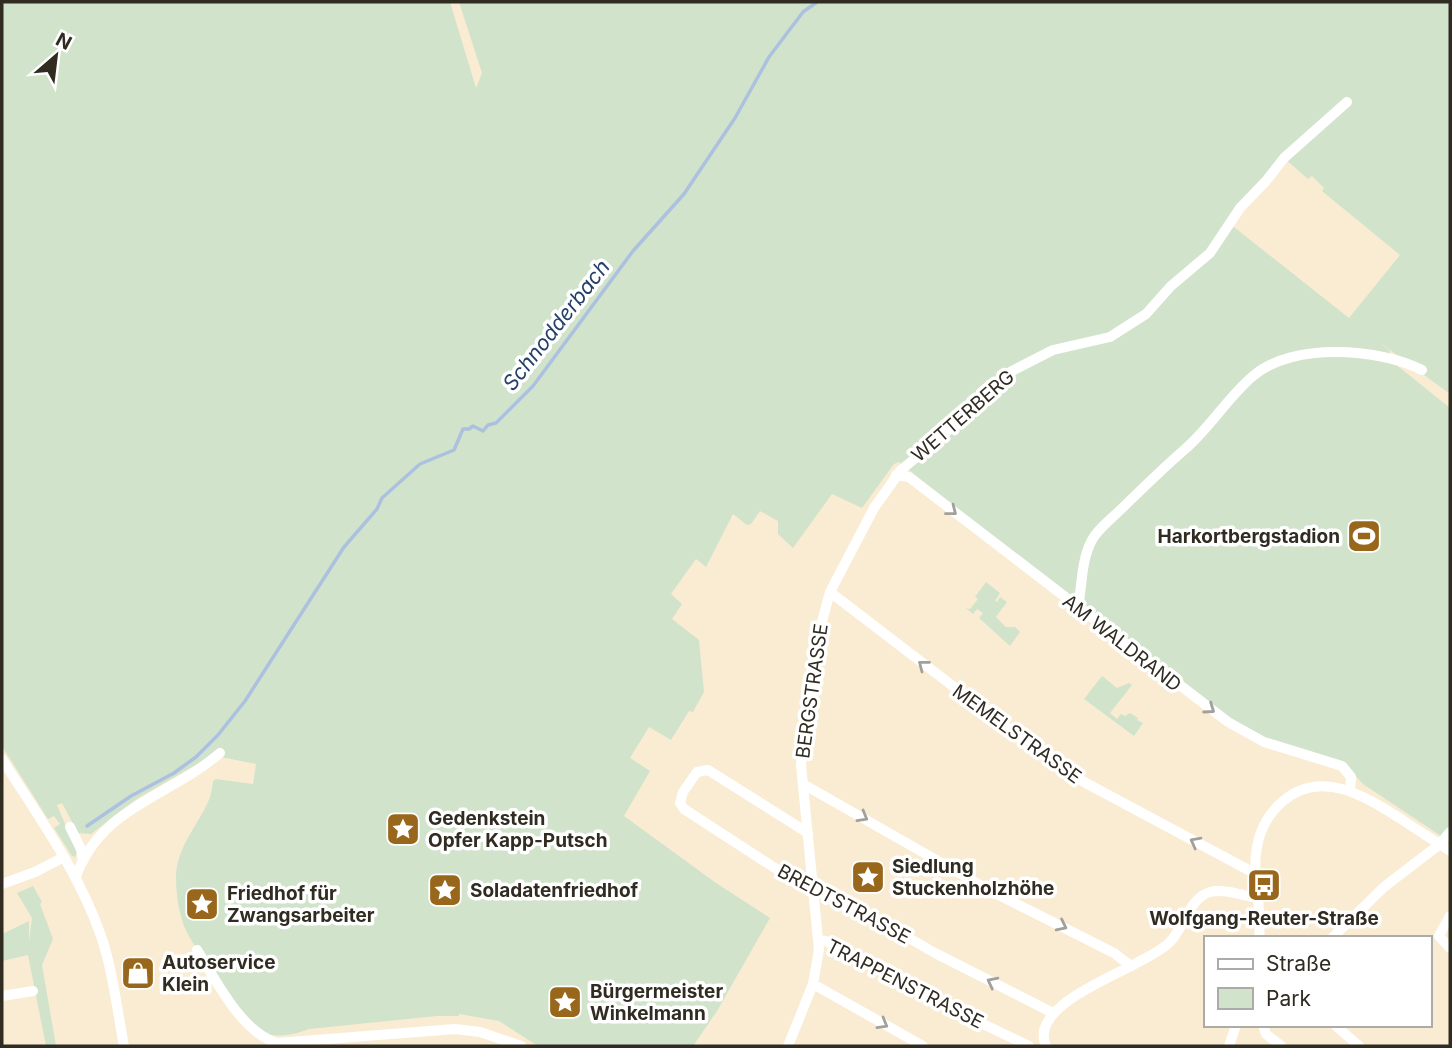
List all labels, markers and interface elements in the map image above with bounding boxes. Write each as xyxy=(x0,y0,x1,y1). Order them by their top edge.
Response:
north arrow xyxy=(21,21,91,91)
text: N xyxy=(52,28,76,55)
water label: Schnodderbach xyxy=(497,255,615,395)
street label: WETTERBERG xyxy=(907,365,1019,467)
one-way arrow xyxy=(945,503,957,516)
sports icon: Harkortbergstadion xyxy=(1345,517,1383,555)
place label: Harkortbergstadion xyxy=(1157,525,1340,548)
street label: AM WALDRAND xyxy=(1058,590,1186,696)
street label: BERGSTRASSE xyxy=(791,622,833,760)
one-way arrow xyxy=(919,660,931,673)
street label: MEMELSTRASSE xyxy=(948,680,1086,788)
one-way arrow xyxy=(1202,701,1215,713)
place label: Gedenkstein Opfer Kapp-Putsch xyxy=(428,807,607,852)
one-way arrow xyxy=(855,809,868,822)
place icon: Gedenkstein Opfer Kapp-Putsch xyxy=(384,810,422,848)
one-way arrow xyxy=(1190,837,1202,851)
place label: Siedlung Stuckenholzhöhe xyxy=(892,855,1054,900)
place icon: Siedlung Stuckenholzhöhe xyxy=(849,858,887,896)
street label: BREDTSTRASSE xyxy=(774,859,914,949)
bus stop icon: Wolfgang-Reuter-Straße xyxy=(1245,866,1283,904)
place icon: Soladatenfriedhof xyxy=(426,871,464,909)
place label: Soladatenfriedhof xyxy=(470,879,639,902)
place label: Friedhof für Zwangsarbeiter xyxy=(227,882,375,927)
place icon: Friedhof für Zwangsarbeiter xyxy=(183,885,221,923)
place label: Wolfgang-Reuter-Straße xyxy=(1149,907,1379,930)
one-way arrow xyxy=(1055,918,1067,932)
street label: TRAPPENSTRASSE xyxy=(823,934,987,1034)
legend xyxy=(1204,936,1431,1027)
place label: Autoservice Klein xyxy=(162,951,275,996)
text: Straße xyxy=(1266,951,1331,976)
shop icon: Autoservice Klein xyxy=(119,954,157,992)
one-way arrow xyxy=(987,976,999,990)
place label: Bürgermeister Winkelmann xyxy=(590,980,723,1025)
place icon: Bürgermeister Winkelmann xyxy=(546,983,584,1021)
text: Park xyxy=(1266,986,1311,1011)
one-way arrow xyxy=(875,1016,888,1029)

